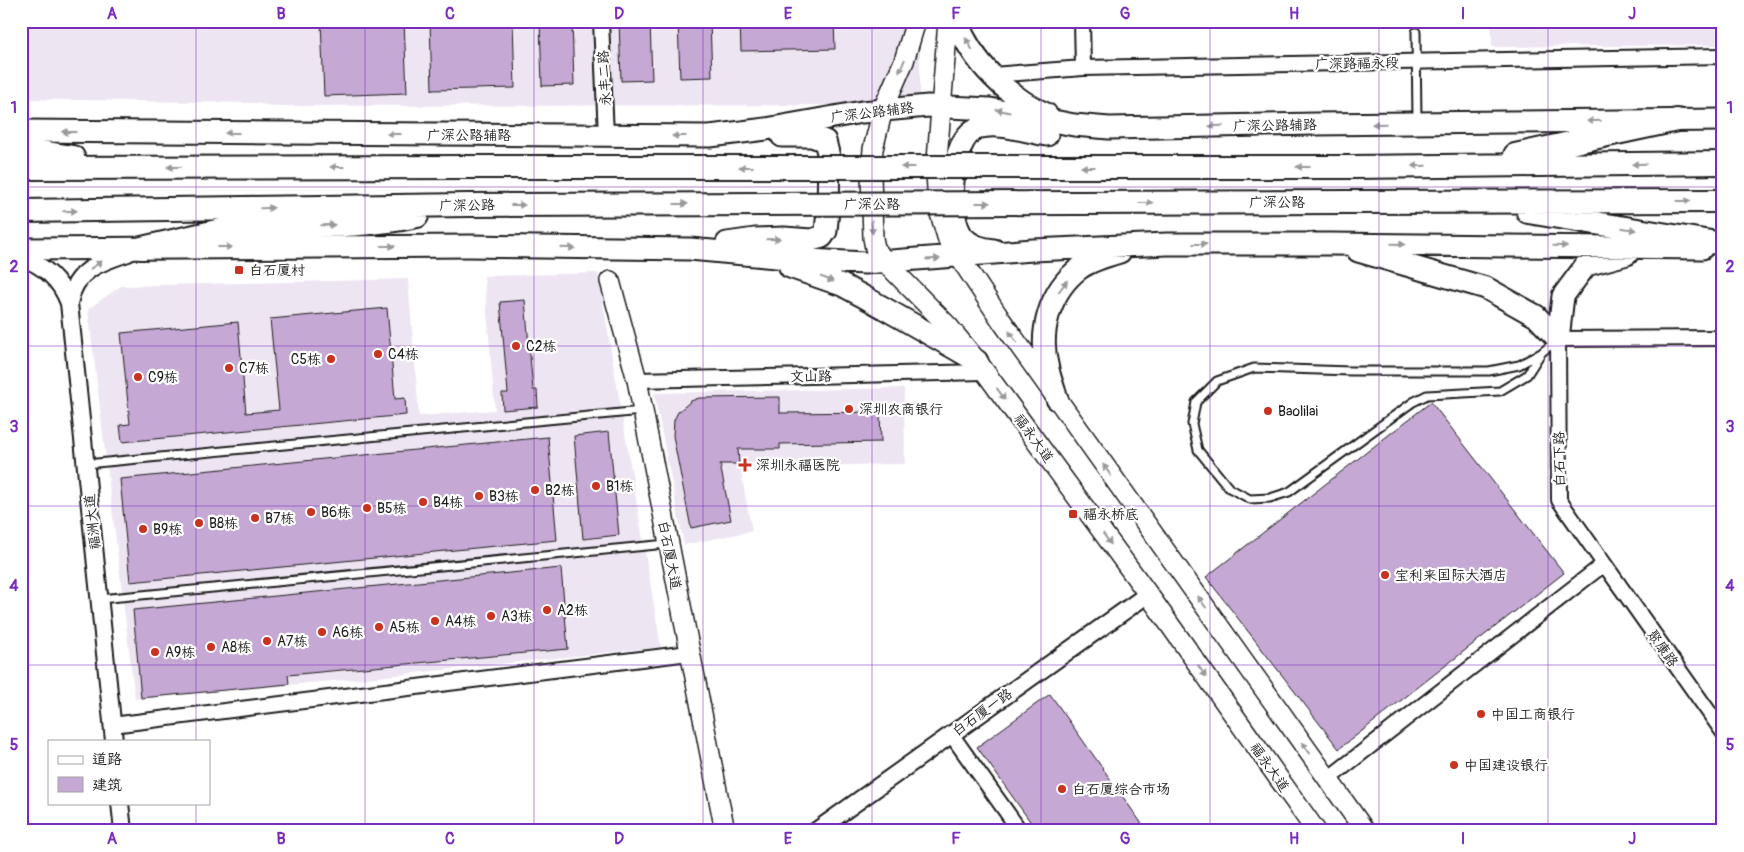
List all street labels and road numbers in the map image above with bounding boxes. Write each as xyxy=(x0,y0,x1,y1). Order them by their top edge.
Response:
street label: 永丰二路 xyxy=(595,50,614,106)
street label: 广深路福永段 xyxy=(1315,54,1399,73)
street label: 广深公路辅路 xyxy=(829,99,915,126)
street label: 广深公路辅路 xyxy=(1233,116,1317,135)
street label: 广深公路辅路 xyxy=(427,127,511,144)
street label: 广深公路 xyxy=(1249,194,1305,211)
street label: 广深公路 xyxy=(844,196,900,213)
street label: 广深公路 xyxy=(439,197,495,214)
street label: 文山路 xyxy=(790,368,832,385)
street label: 福永大道 xyxy=(1010,411,1057,466)
street label: 白石下路 xyxy=(1551,431,1568,487)
street label: 福洲大道 xyxy=(81,493,104,551)
street label: 白石厦大道 xyxy=(654,519,685,591)
street label: 聚康路 xyxy=(1644,626,1682,670)
street label: 白石厦一路 xyxy=(949,685,1016,740)
street label: 福永大道 xyxy=(1247,739,1293,795)

